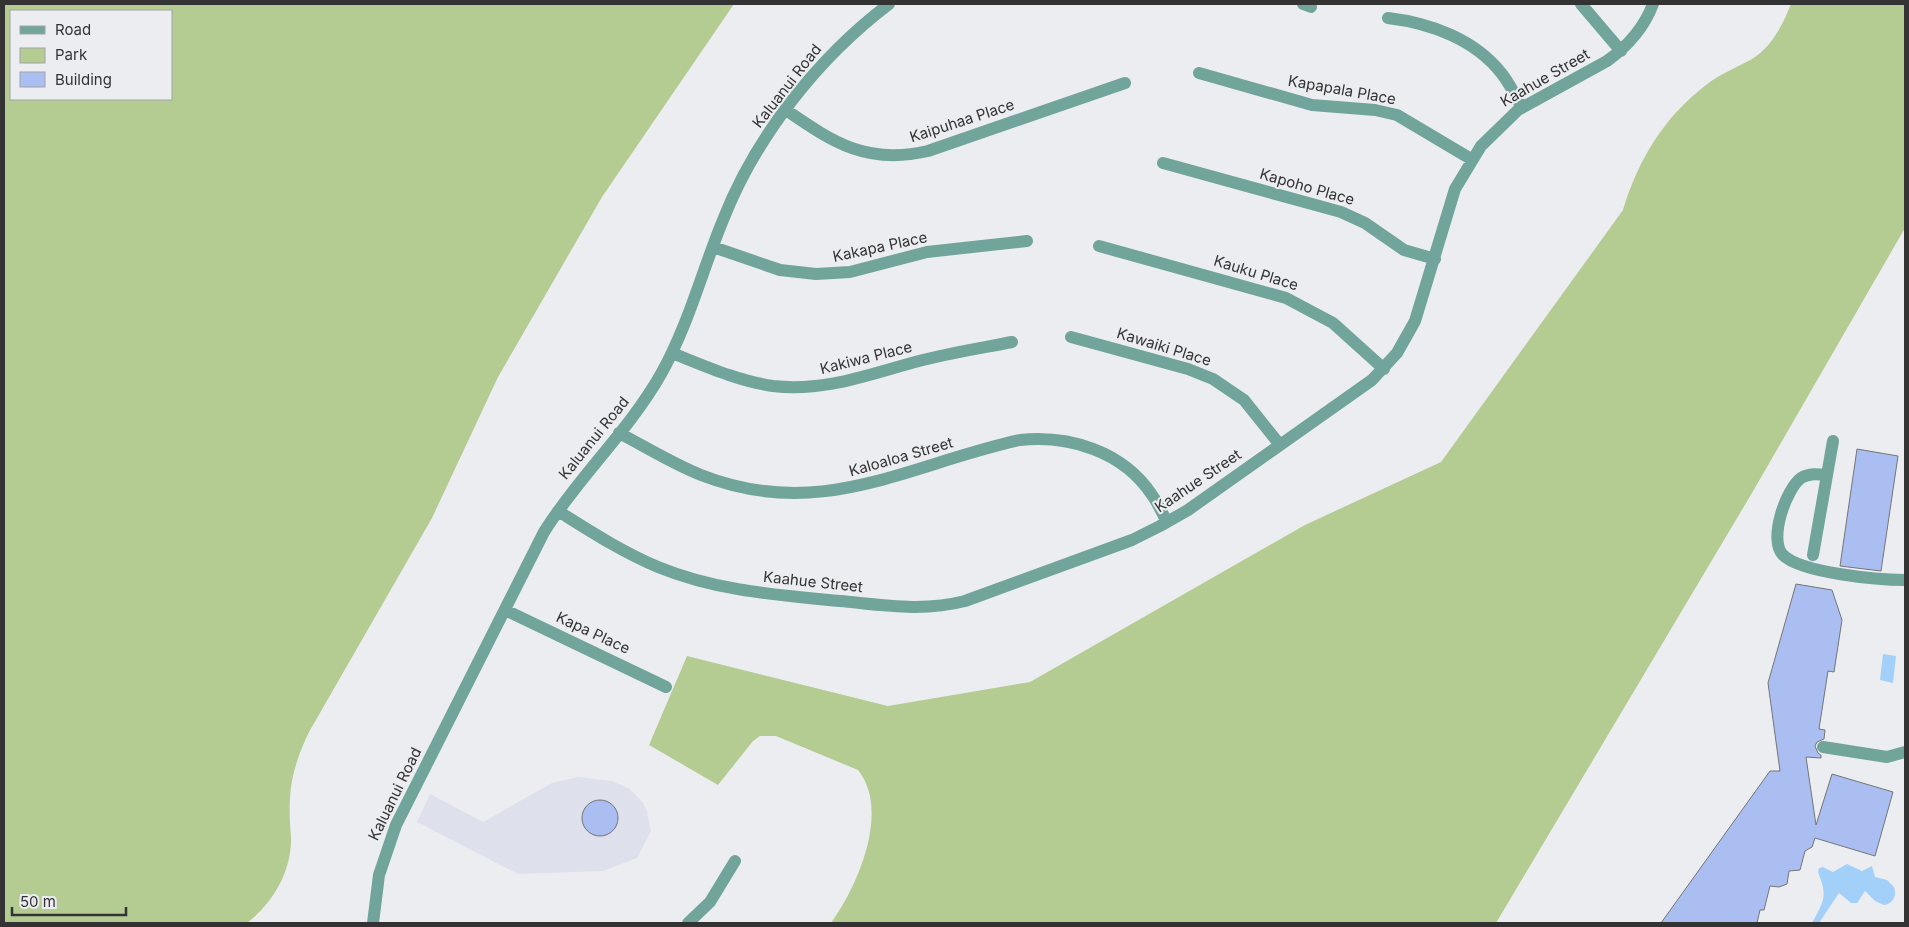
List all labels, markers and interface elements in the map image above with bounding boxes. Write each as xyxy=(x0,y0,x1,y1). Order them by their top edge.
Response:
legend xyxy=(10,10,172,100)
text: Road xyxy=(55,20,91,39)
street label: Kaluanui Road xyxy=(748,40,825,131)
street label: Kaahue Street xyxy=(1497,44,1593,111)
text: Park xyxy=(55,45,88,64)
text: Building xyxy=(55,70,112,89)
street label: Kapapala Place xyxy=(1287,71,1398,108)
street label: Kaipuhaa Place xyxy=(907,95,1017,146)
street label: Kapoho Place xyxy=(1258,164,1357,209)
street label: Kakapa Place xyxy=(831,227,929,266)
street label: Kauku Place xyxy=(1211,251,1301,294)
street label: Kawaiki Place xyxy=(1115,323,1214,370)
street label: Kakiwa Place xyxy=(818,337,914,378)
street label: Kaluanui Road xyxy=(554,392,633,483)
street label: Kaloaloa Street xyxy=(847,433,955,480)
street label: Kaahue Street xyxy=(1151,445,1245,516)
street label: Kaahue Street xyxy=(762,567,864,596)
street label: Kapa Place xyxy=(553,607,633,658)
street label: Kaluanui Road xyxy=(364,744,425,843)
scale bar xyxy=(12,884,126,916)
text: 50 m xyxy=(20,892,56,911)

